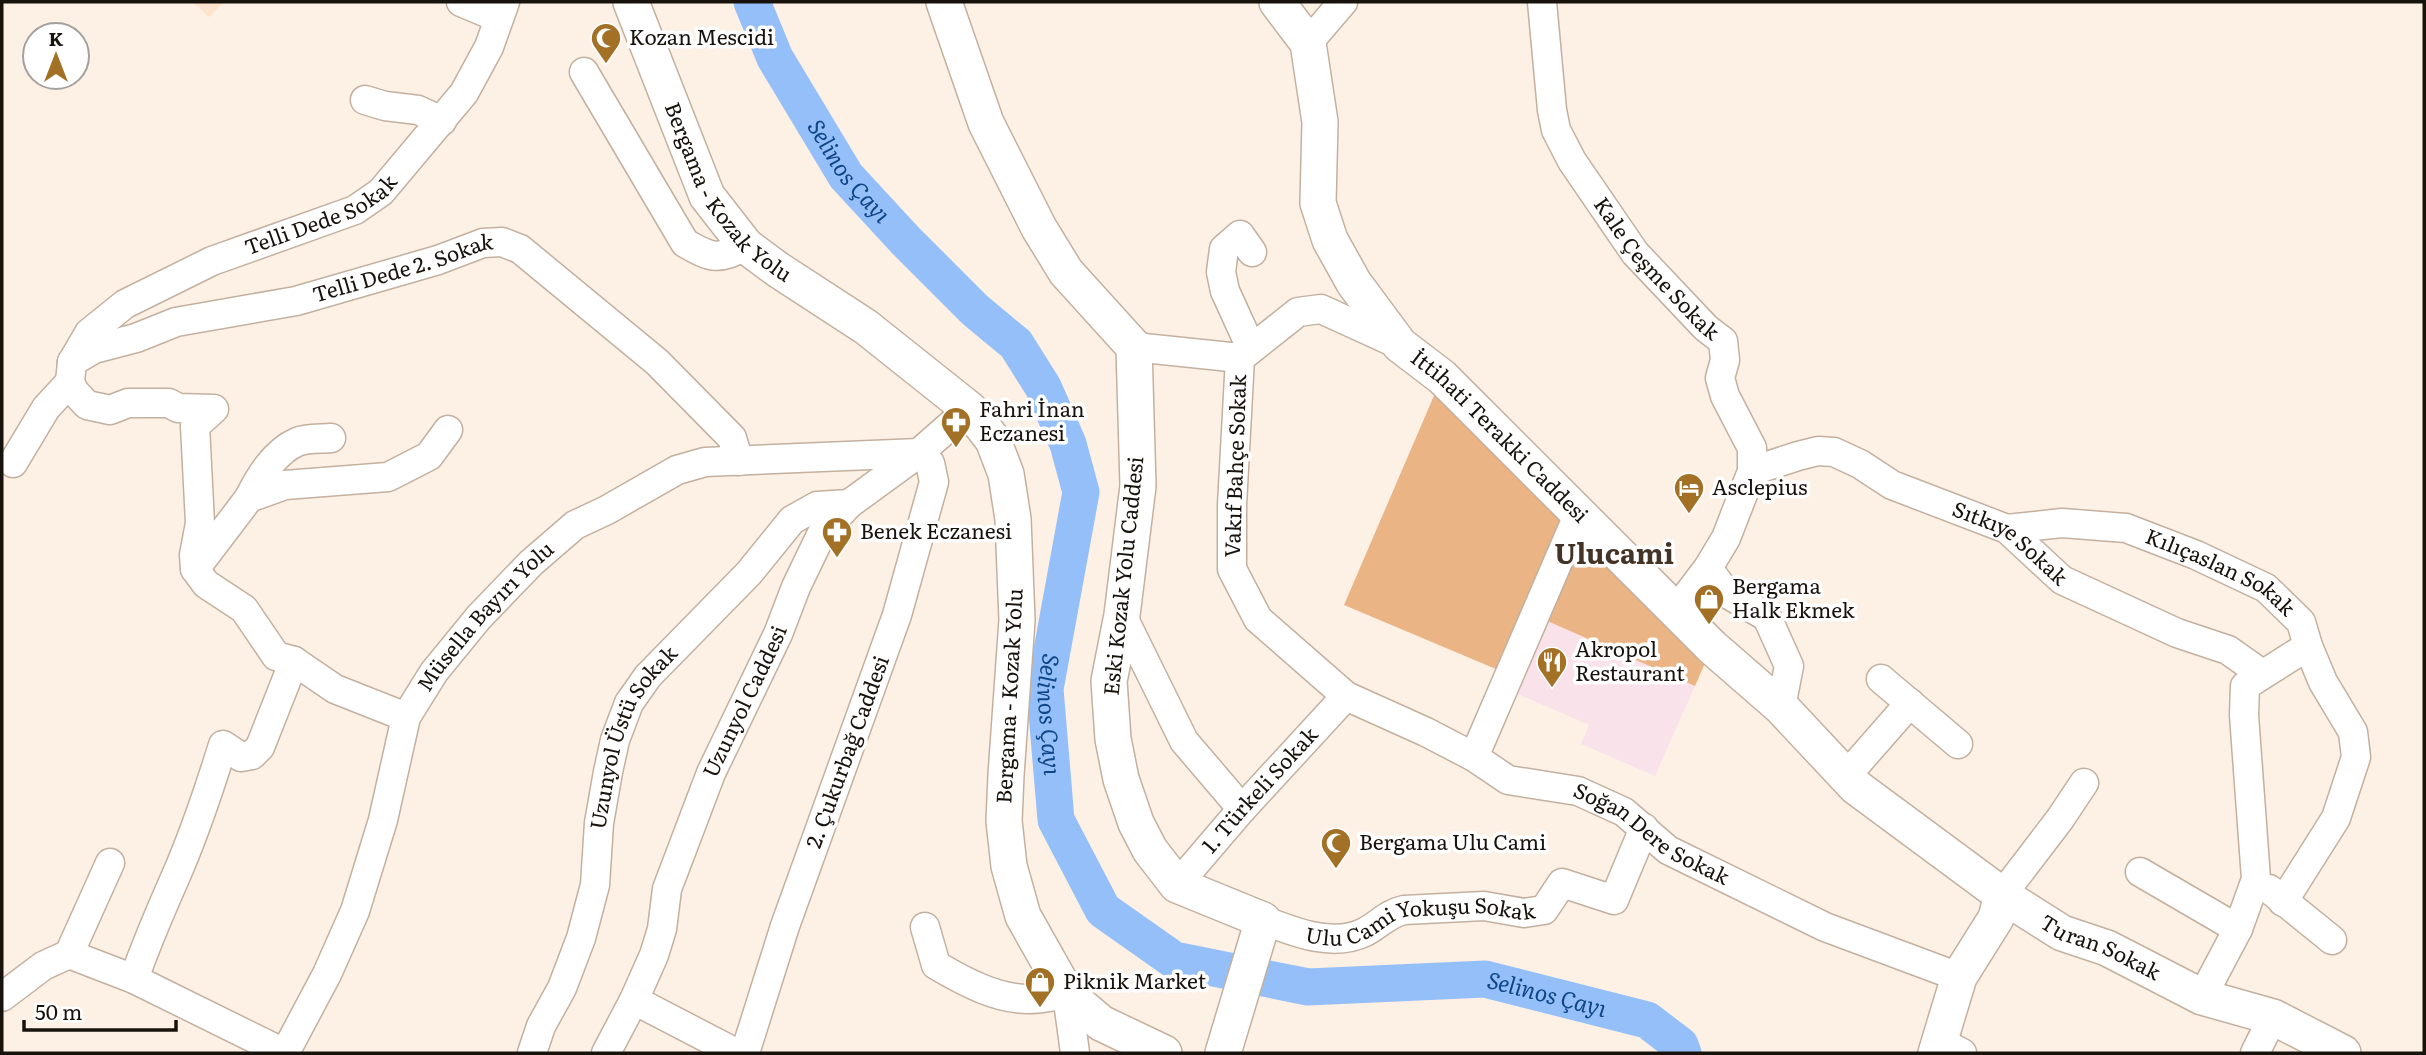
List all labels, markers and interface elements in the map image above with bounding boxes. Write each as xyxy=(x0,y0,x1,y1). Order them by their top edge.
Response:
place label: Kozan Mescidi xyxy=(629,20,774,51)
north arrow xyxy=(21,21,91,91)
mosque icon: Kozan Mescidi xyxy=(589,21,623,65)
text: K xyxy=(49,24,64,52)
street label: Bergama - Kozak Yolu xyxy=(659,97,799,288)
water label: Selinos Çayı xyxy=(801,112,900,229)
street label: Telli Dede Sokak xyxy=(239,166,403,261)
street label: Kale Çeşme Sokak xyxy=(1588,190,1727,346)
street label: Telli Dede 2. Sokak xyxy=(308,224,494,308)
street label: İttihati Terakki Caddesi xyxy=(1405,341,1597,528)
street label: Vakıf Bahçe Sokak xyxy=(1215,374,1252,558)
place label: Fahri İnan Eczanesi xyxy=(979,392,1085,447)
pharmacy icon: Fahri İnan Eczanesi xyxy=(939,405,973,449)
street label: Eski Kozak Yolu Caddesi xyxy=(1094,455,1149,697)
place label: Asclepius xyxy=(1712,470,1808,501)
hotel icon: Asclepius xyxy=(1672,471,1706,515)
street label: Sıtkıye Sokak xyxy=(1949,492,2076,591)
place label: Benek Eczanesi xyxy=(860,514,1012,545)
pharmacy icon: Benek Eczanesi xyxy=(820,515,854,559)
street label: Kılıçaslan Sokak xyxy=(2142,519,2304,622)
district label: Ulucami xyxy=(1554,531,1674,573)
street label: Müsella Bayırı Yolu xyxy=(408,532,559,696)
place label: Bergama Halk Ekmek xyxy=(1732,569,1855,624)
shop icon: Bergama Halk Ekmek xyxy=(1692,582,1726,626)
street label: Bergama - Kozak Yolu xyxy=(986,587,1029,804)
street label: Uzunyol Caddesi xyxy=(693,620,793,782)
place label: Akropol Restaurant xyxy=(1575,632,1685,687)
street label: Uzunyol Üstü Sokak xyxy=(580,637,683,832)
restaurant icon: Akropol Restaurant xyxy=(1535,645,1569,689)
street label: 2. Çukurbağ Caddesi xyxy=(796,650,895,852)
water label: Selinos Çayı xyxy=(1030,651,1071,776)
street label: 1. Türkeli Sokak xyxy=(1193,718,1324,859)
street label: Soğan Dere Sokak xyxy=(1569,773,1736,891)
place label: Bergama Ulu Cami xyxy=(1359,825,1546,856)
mosque icon: Bergama Ulu Cami xyxy=(1319,826,1353,870)
street label: Ulu Cami Yokuşu Sokak xyxy=(1303,888,1537,952)
street label: Turan Sokak xyxy=(2035,905,2167,986)
water label: Selinos Çayı xyxy=(1484,961,1611,1024)
place label: Piknik Market xyxy=(1063,964,1207,995)
shop icon: Piknik Market xyxy=(1023,965,1057,1009)
scale bar xyxy=(24,988,177,1032)
text: 50 m xyxy=(35,995,82,1026)

